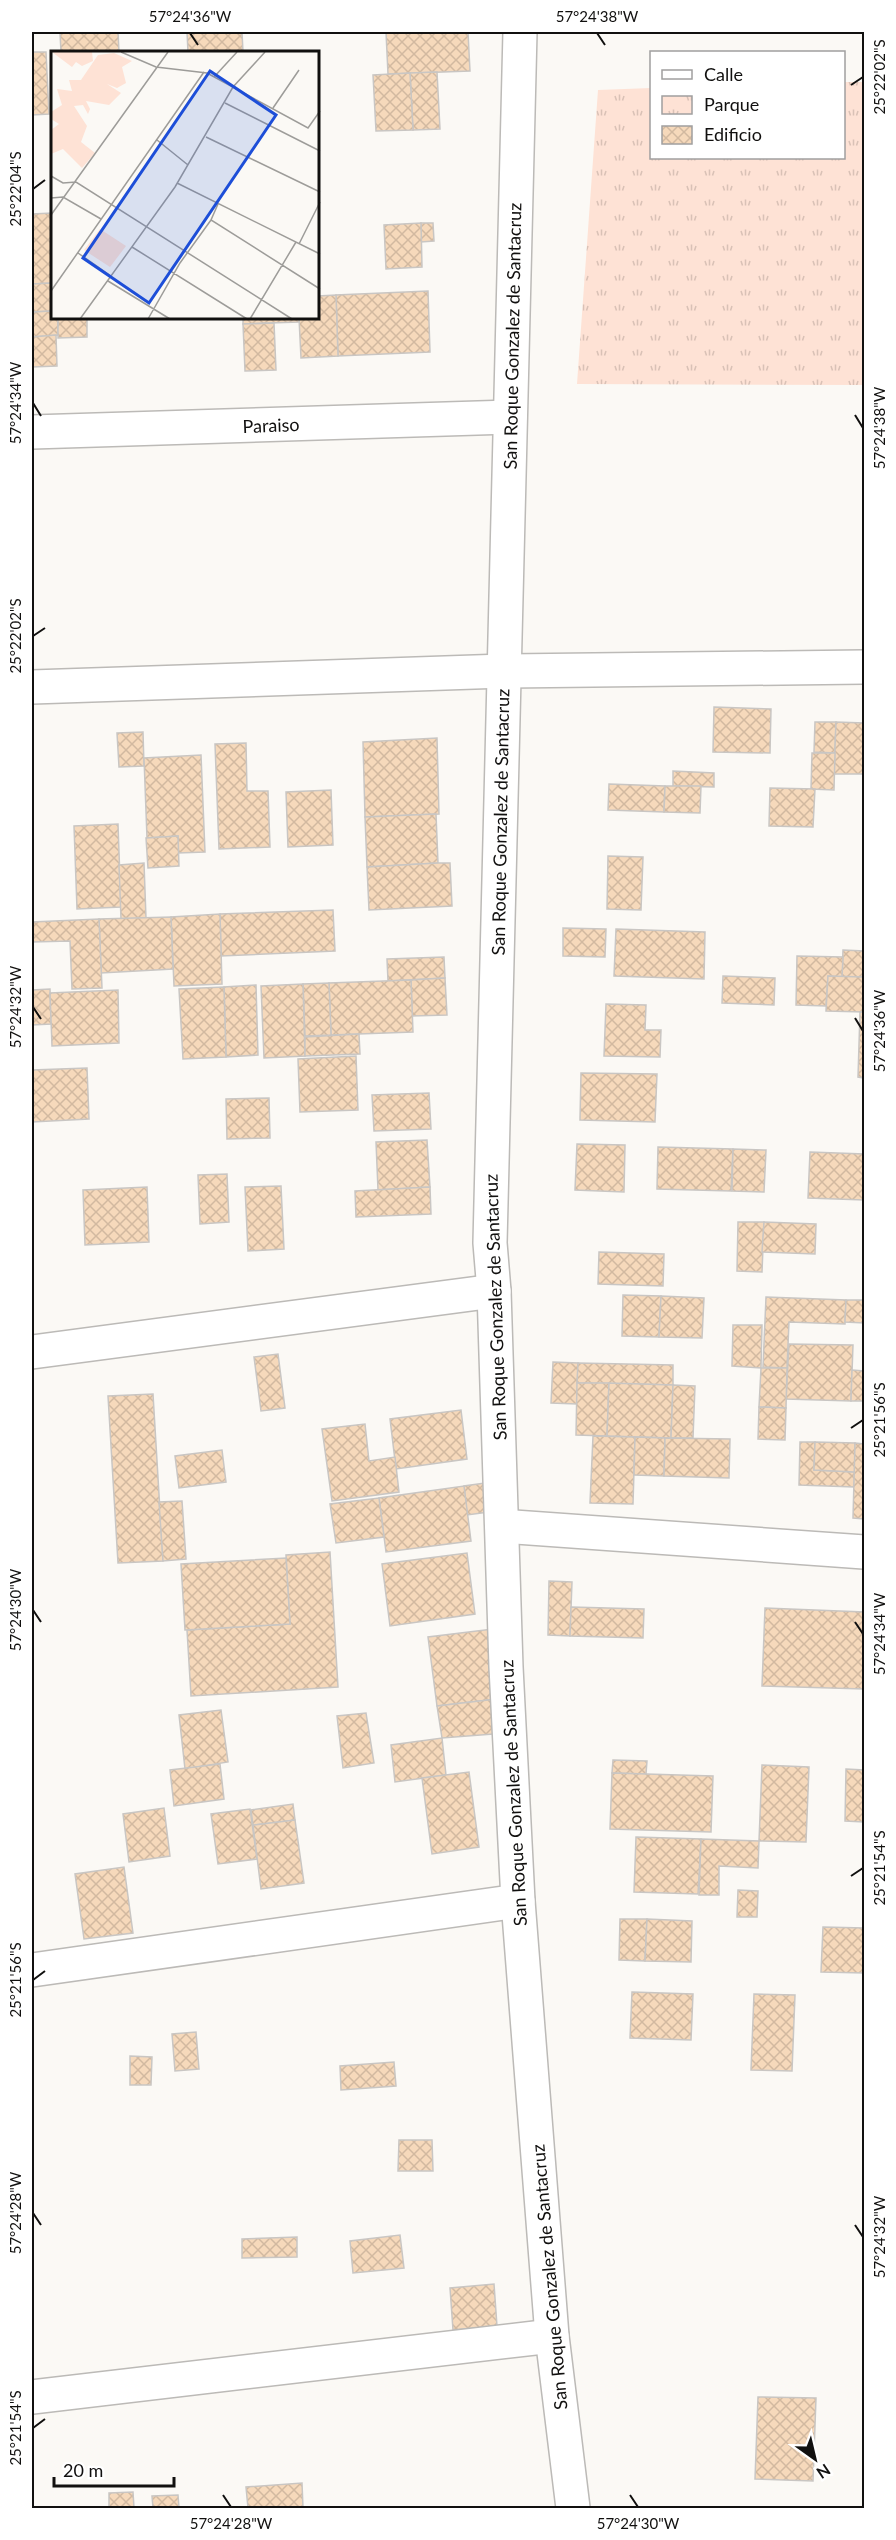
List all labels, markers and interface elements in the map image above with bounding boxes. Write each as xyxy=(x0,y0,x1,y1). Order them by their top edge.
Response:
text: 57°24'36"W xyxy=(149,7,232,25)
text: 57°24'38"W xyxy=(556,7,639,25)
text: 25°22'02"S xyxy=(870,39,888,115)
inset map xyxy=(51,51,320,320)
legend xyxy=(650,51,845,159)
text: Calle xyxy=(704,63,743,85)
text: Parque xyxy=(704,93,759,115)
text: Edificio xyxy=(704,123,762,145)
text: 25°22'04"S xyxy=(6,151,24,227)
street label: San Roque Gonzalez de Santacruz xyxy=(499,203,525,469)
text: 57°24'34"W xyxy=(6,361,24,444)
text: 57°24'38"W xyxy=(870,386,888,469)
street label: Paraiso xyxy=(242,413,300,437)
text: 25°22'02"S xyxy=(6,598,24,674)
street label: San Roque Gonzalez de Santacruz xyxy=(487,689,513,955)
text: 57°24'32"W xyxy=(6,965,24,1048)
text: 57°24'36"W xyxy=(870,989,888,1072)
street label: San Roque Gonzalez de Santacruz xyxy=(479,1173,511,1441)
text: 25°21'56"S xyxy=(870,1382,888,1458)
text: 57°24'30"W xyxy=(6,1568,24,1651)
text: 57°24'34"W xyxy=(870,1592,888,1675)
street label: San Roque Gonzalez de Santacruz xyxy=(495,1659,531,1927)
text: 25°21'54"S xyxy=(870,1830,888,1906)
text: 25°21'56"S xyxy=(6,1942,24,2018)
street label: San Roque Gonzalez de Santacruz xyxy=(526,2143,572,2411)
text: 57°24'28"W xyxy=(6,2171,24,2254)
text: 57°24'32"W xyxy=(870,2195,888,2278)
text: 25°21'54"S xyxy=(6,2390,24,2466)
north arrow xyxy=(785,2429,845,2489)
scale bar xyxy=(54,2450,174,2488)
text: 20 m xyxy=(63,2459,103,2481)
text: N xyxy=(813,2461,834,2483)
text: 57°24'28"W xyxy=(190,2514,273,2532)
text: 57°24'30"W xyxy=(597,2514,680,2532)

